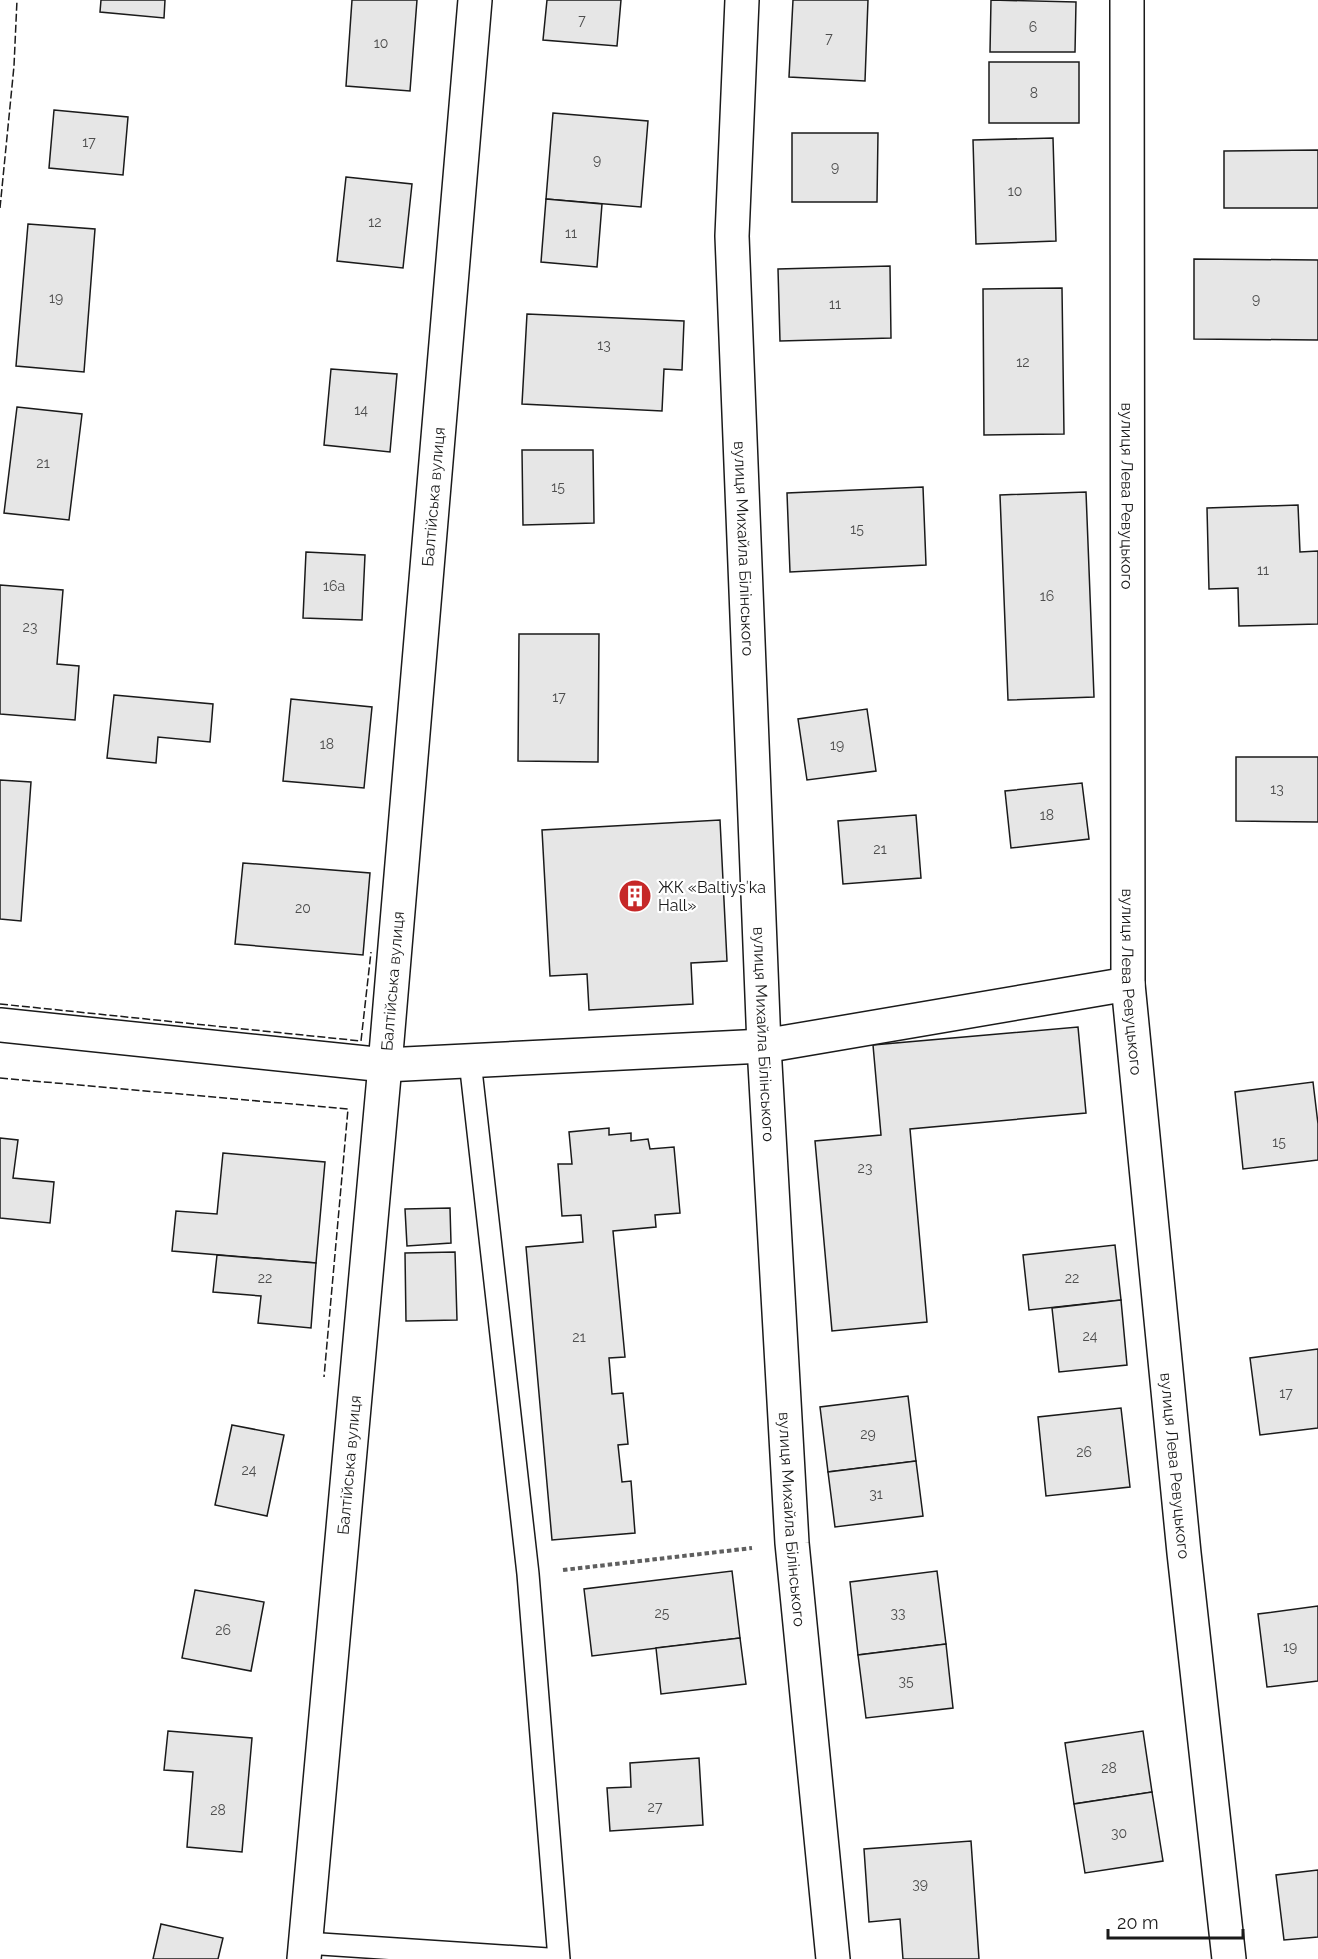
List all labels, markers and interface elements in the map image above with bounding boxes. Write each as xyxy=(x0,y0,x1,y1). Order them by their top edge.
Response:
house number: 7 xyxy=(578,12,586,28)
house number: 6 xyxy=(1029,19,1037,35)
house number: 7 xyxy=(825,30,833,46)
house number: 10 xyxy=(374,35,388,51)
house number: 8 xyxy=(1030,85,1038,101)
house number: 17 xyxy=(82,134,96,150)
house number: 9 xyxy=(593,152,601,168)
house number: 9 xyxy=(831,159,839,175)
house number: 10 xyxy=(1008,183,1022,199)
house number: 12 xyxy=(368,214,382,230)
house number: 11 xyxy=(565,225,577,241)
house number: 19 xyxy=(49,290,63,306)
house number: 9 xyxy=(1252,291,1260,307)
house number: 11 xyxy=(829,296,841,312)
house number: 13 xyxy=(597,337,611,353)
house number: 12 xyxy=(1016,354,1030,370)
house number: 14 xyxy=(354,402,368,418)
street label: вулиця Лева Ревуцького xyxy=(1117,402,1137,590)
street label: Балтійська вулиця xyxy=(418,426,449,567)
street label: вулиця Михайла Білінського xyxy=(730,441,758,656)
house number: 21 xyxy=(36,455,50,471)
house number: 15 xyxy=(551,479,565,495)
house number: 15 xyxy=(850,521,864,537)
house number: 11 xyxy=(1257,562,1269,578)
house number: 16а xyxy=(323,578,345,594)
house number: 16 xyxy=(1040,588,1054,604)
house number: 23 xyxy=(23,619,37,635)
house number: 17 xyxy=(552,689,566,705)
house number: 18 xyxy=(320,736,334,752)
house number: 19 xyxy=(830,737,844,753)
house number: 13 xyxy=(1270,781,1284,797)
house number: 18 xyxy=(1040,807,1054,823)
house number: 21 xyxy=(873,841,887,857)
building icon: ЖК «Baltiysʹka Hall» xyxy=(617,878,653,914)
place label: ЖК «Baltiysʹka Hall» xyxy=(658,878,766,915)
street label: вулиця Лева Ревуцького xyxy=(1118,888,1146,1076)
house number: 20 xyxy=(295,900,311,916)
street label: Балтійська вулиця xyxy=(377,910,408,1052)
street label: вулиця Михайла Білінського xyxy=(749,926,778,1142)
house number: 15 xyxy=(1272,1134,1286,1150)
house number: 23 xyxy=(858,1160,872,1176)
house number: 22 xyxy=(258,1270,272,1286)
house number: 22 xyxy=(1065,1270,1079,1286)
house number: 24 xyxy=(1083,1328,1098,1344)
house number: 21 xyxy=(572,1329,586,1345)
street label: вулиця Лева Ревуцького xyxy=(1156,1372,1194,1560)
house number: 17 xyxy=(1279,1385,1293,1401)
street label: Балтійська вулиця xyxy=(333,1394,365,1536)
street label: вулиця Михайла Білінського xyxy=(775,1411,809,1628)
house number: 29 xyxy=(860,1426,876,1442)
house number: 26 xyxy=(1076,1444,1092,1460)
house number: 24 xyxy=(242,1462,257,1478)
house number: 31 xyxy=(869,1486,883,1502)
house number: 25 xyxy=(655,1605,670,1621)
house number: 33 xyxy=(891,1605,905,1621)
house number: 26 xyxy=(215,1622,231,1638)
house number: 19 xyxy=(1283,1639,1297,1655)
house number: 35 xyxy=(898,1673,914,1689)
house number: 28 xyxy=(1101,1760,1117,1776)
house number: 27 xyxy=(648,1799,663,1815)
house number: 28 xyxy=(210,1802,226,1818)
house number: 30 xyxy=(1111,1825,1127,1841)
house number: 39 xyxy=(912,1876,928,1892)
scale bar xyxy=(1108,1902,1243,1940)
text: 20 m xyxy=(1117,1912,1159,1933)

